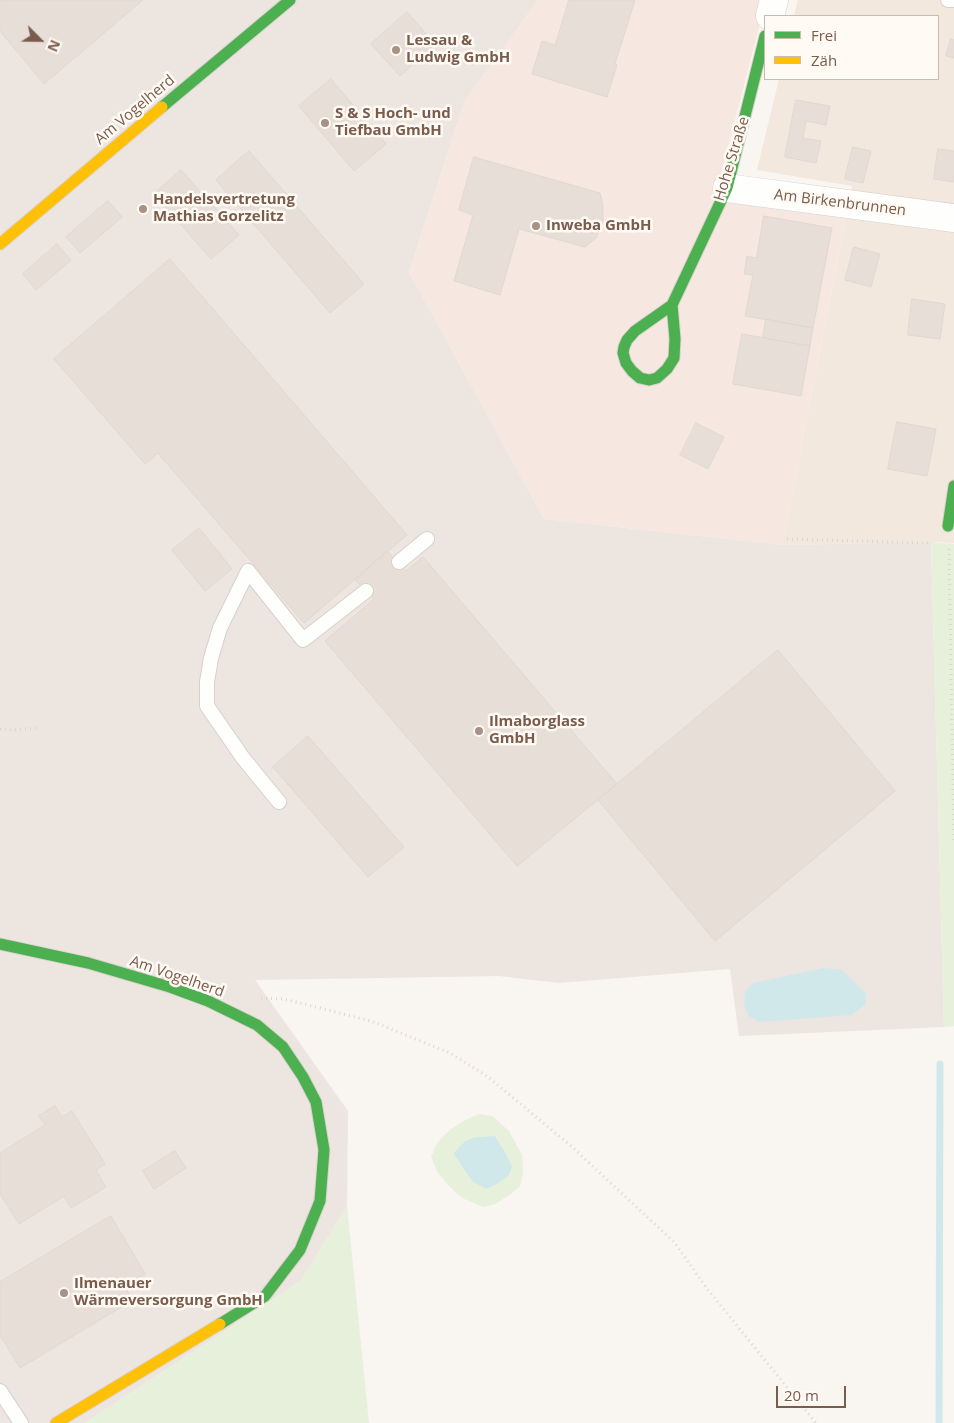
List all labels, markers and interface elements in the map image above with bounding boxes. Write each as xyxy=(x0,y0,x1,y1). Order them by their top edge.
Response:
north arrow xyxy=(15,15,65,65)
legend xyxy=(764,15,939,80)
text: Frei xyxy=(811,25,837,45)
place label: Lessau & Ludwig GmbH xyxy=(406,32,510,67)
text: N xyxy=(43,37,65,55)
marker: Lessau & Ludwig GmbH xyxy=(390,44,402,56)
text: Zäh xyxy=(811,50,837,70)
street label: Am Vogelherd xyxy=(91,71,179,149)
place label: S & S Hoch- und Tiefbau GmbH xyxy=(335,105,451,140)
street label: Hohe Straße xyxy=(711,115,753,203)
marker: S & S Hoch- und Tiefbau GmbH xyxy=(319,117,331,129)
street label: Am Birkenbrunnen xyxy=(773,186,907,220)
place label: Handelsvertretung Mathias Gorzelitz xyxy=(153,191,295,226)
marker: Handelsvertretung Mathias Gorzelitz xyxy=(137,203,149,215)
place label: Inweba GmbH xyxy=(546,217,652,235)
marker: Inweba GmbH xyxy=(530,220,542,232)
place label: Ilmaborglass GmbH xyxy=(489,713,585,748)
marker: Ilmaborglass GmbH xyxy=(473,725,485,737)
street label: Am Vogelherd xyxy=(127,952,227,1002)
place label: Ilmenauer Wärmeversorgung GmbH xyxy=(74,1275,263,1310)
marker: Ilmenauer Wärmeversorgung GmbH xyxy=(58,1287,70,1299)
scale bar xyxy=(779,1376,849,1408)
text: 20 m xyxy=(784,1385,819,1405)

